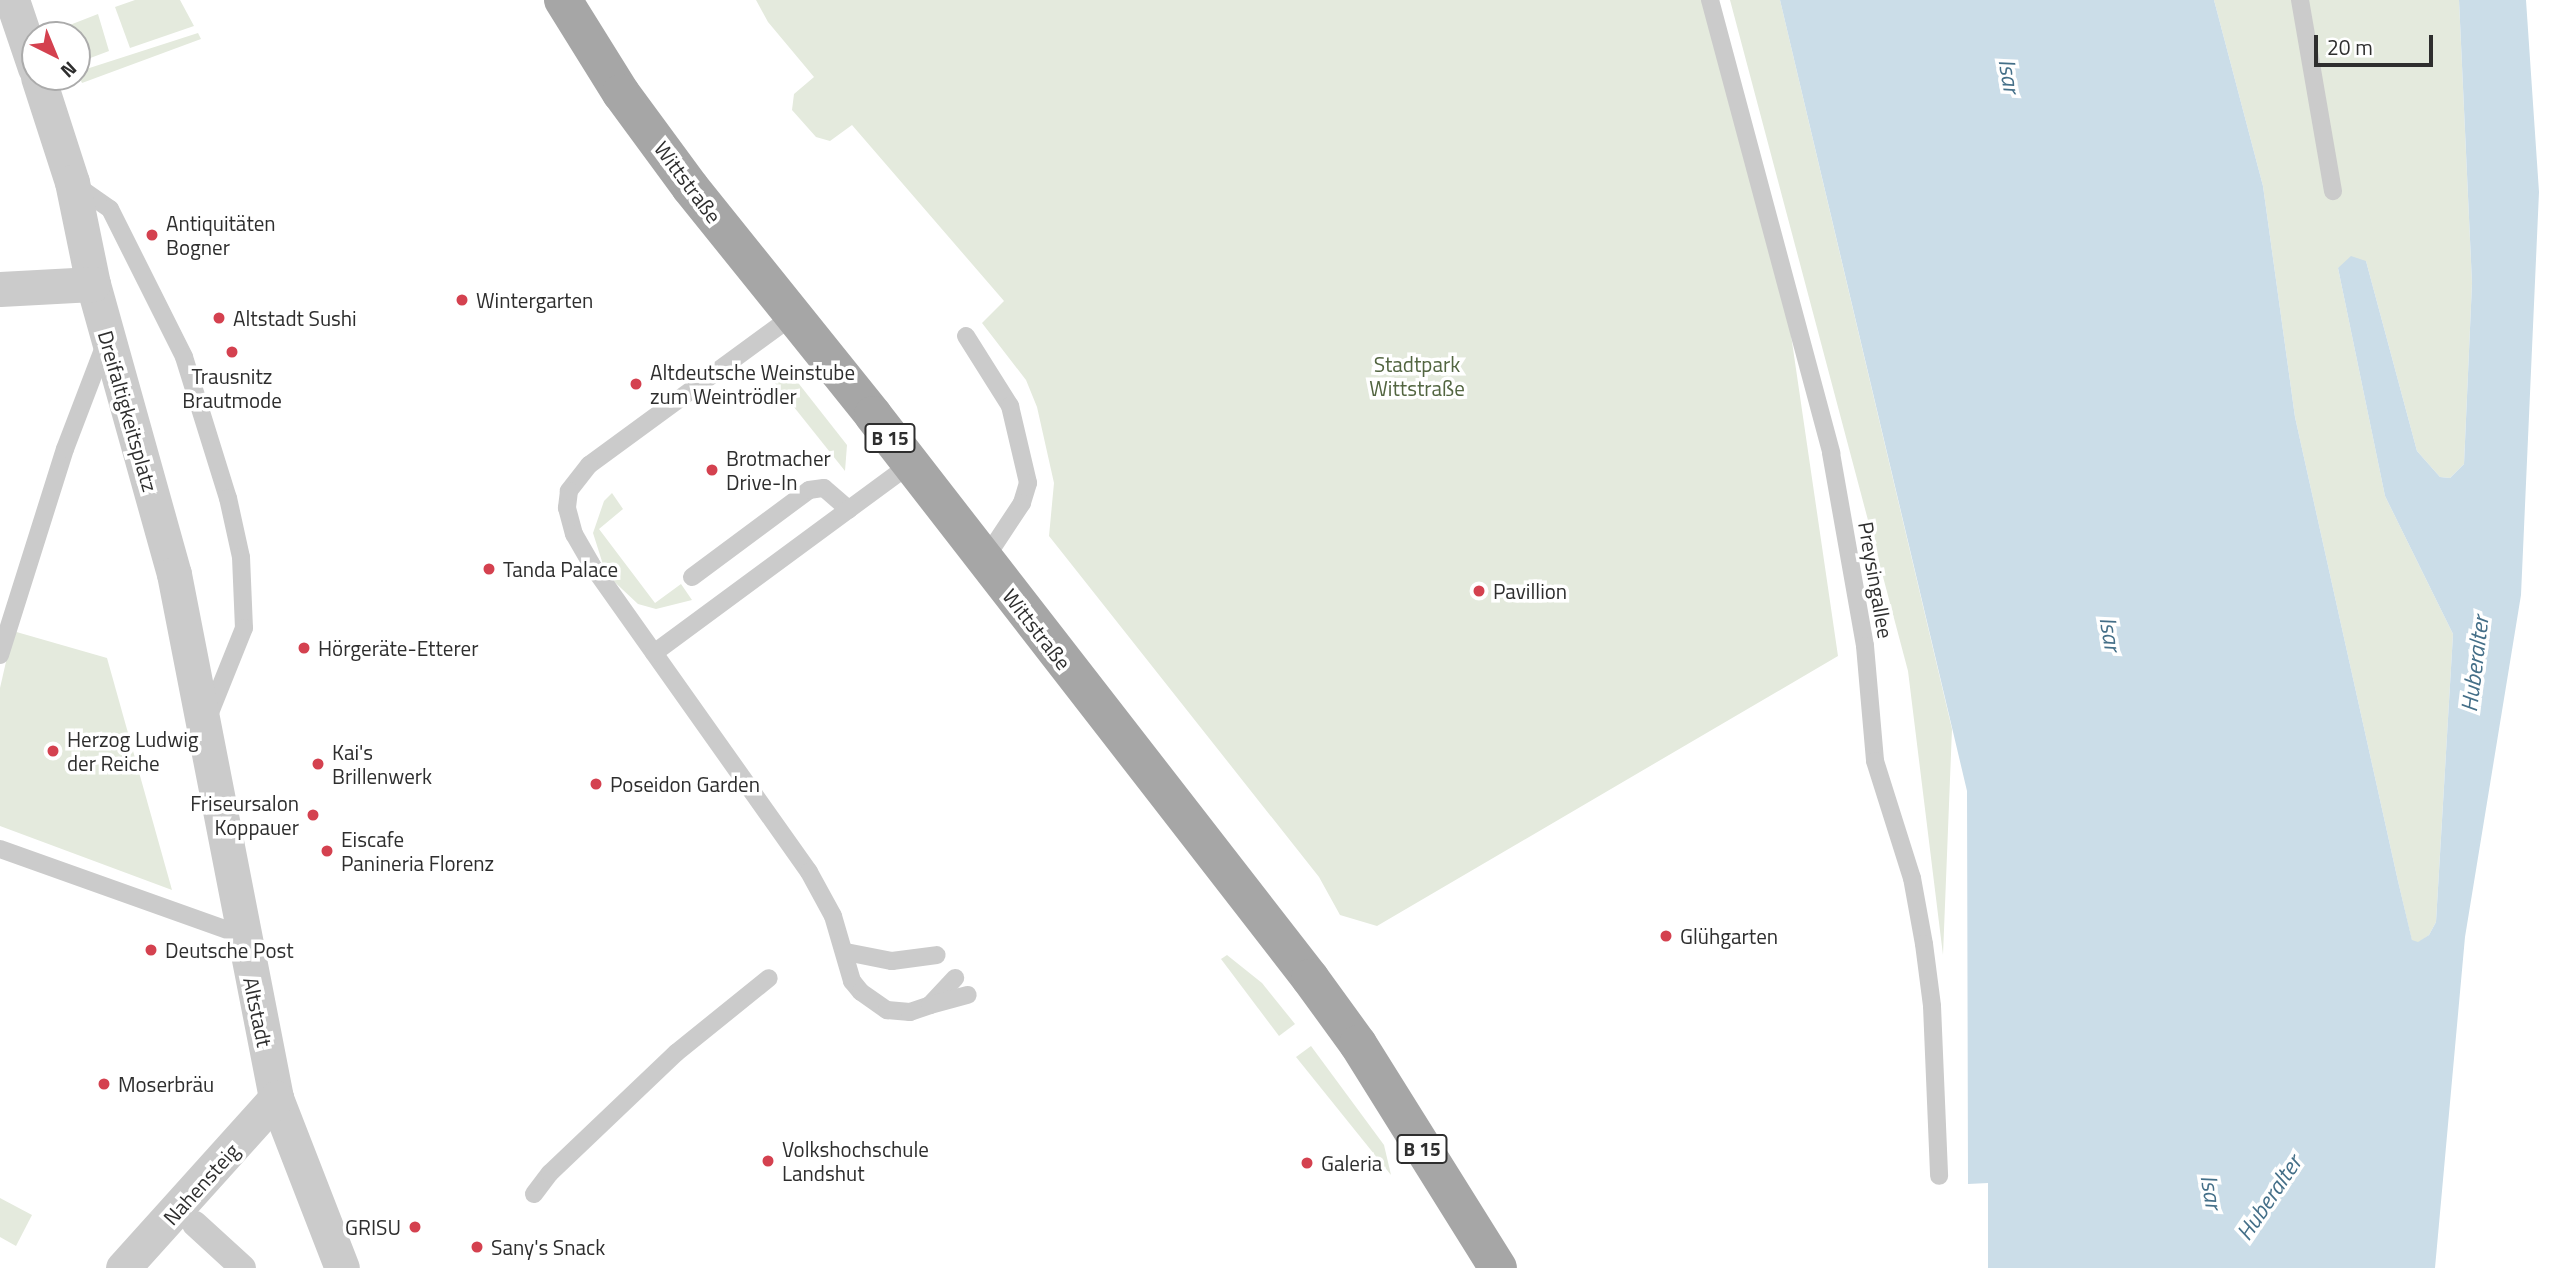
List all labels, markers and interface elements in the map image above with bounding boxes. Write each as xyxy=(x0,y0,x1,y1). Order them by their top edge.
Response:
north arrow xyxy=(21,21,91,91)
scale bar xyxy=(2317,21,2436,65)
text: 20 m xyxy=(2327,31,2373,63)
text: N xyxy=(55,55,84,85)
water label: Isar xyxy=(1992,57,2026,95)
street label: Wittstraße xyxy=(649,136,727,228)
place label: Antiquitäten Bogner xyxy=(166,210,276,260)
marker: Antiquitäten Bogner xyxy=(144,227,160,243)
place label: Wintergarten xyxy=(476,287,593,313)
marker: Wintergarten xyxy=(454,292,470,308)
place label: Altstadt Sushi xyxy=(233,305,357,331)
marker: Altstadt Sushi xyxy=(211,310,227,326)
street label: Dreifaltigkeitsplatz xyxy=(93,328,163,494)
marker: Trausnitz Brautmode xyxy=(224,344,240,360)
park label: Stadtpark Wittstraße xyxy=(1369,351,1465,401)
place label: Altdeutsche Weinstube zum Weintrödler xyxy=(650,359,855,409)
place label: Trausnitz Brautmode xyxy=(182,363,282,413)
marker: Altdeutsche Weinstube zum Weintrödler xyxy=(628,376,644,392)
road number: B 15 xyxy=(864,422,916,453)
place label: Brotmacher Drive-In xyxy=(726,445,831,495)
marker: Brotmacher Drive-In xyxy=(704,462,720,478)
street label: Preysingallee xyxy=(1853,520,1899,640)
place label: Tanda Palace xyxy=(503,556,618,582)
marker: Tanda Palace xyxy=(481,561,497,577)
place label: Pavillion xyxy=(1493,578,1567,604)
marker: Pavillion xyxy=(1471,583,1487,599)
street label: Wittstraße xyxy=(998,584,1076,674)
water label: Huberalter xyxy=(2455,614,2495,714)
water label: Isar xyxy=(2093,615,2127,653)
place label: Hörgeräte-Etterer xyxy=(318,635,478,661)
marker: Hörgeräte-Etterer xyxy=(296,640,312,656)
place label: Herzog Ludwig der Reiche xyxy=(67,726,199,776)
place label: Kai's Brillenwerk xyxy=(332,739,432,789)
marker: Herzog Ludwig der Reiche xyxy=(45,743,61,759)
marker: Kai's Brillenwerk xyxy=(310,756,326,772)
place label: Poseidon Garden xyxy=(610,771,760,797)
marker: Poseidon Garden xyxy=(588,776,604,792)
place label: Friseursalon Koppauer xyxy=(190,790,299,840)
marker: Friseursalon Koppauer xyxy=(305,807,321,823)
place label: Eiscafe Panineria Florenz xyxy=(341,826,494,876)
marker: Eiscafe Panineria Florenz xyxy=(319,843,335,859)
place label: Glühgarten xyxy=(1680,923,1778,949)
marker: Glühgarten xyxy=(1658,928,1674,944)
place label: Deutsche Post xyxy=(165,937,294,963)
marker: Deutsche Post xyxy=(143,942,159,958)
street label: Altstadt xyxy=(238,975,278,1049)
place label: Moserbräu xyxy=(118,1071,214,1097)
marker: Moserbräu xyxy=(96,1076,112,1092)
road number: B 15 xyxy=(1396,1134,1448,1164)
place label: Volkshochschule Landshut xyxy=(782,1136,929,1186)
street label: Nahensteig xyxy=(158,1138,244,1230)
place label: Galeria xyxy=(1321,1150,1382,1176)
water label: Huberalter xyxy=(2231,1150,2307,1246)
marker: Volkshochschule Landshut xyxy=(760,1153,776,1169)
marker: Galeria xyxy=(1299,1155,1315,1171)
water label: Isar xyxy=(2194,1173,2228,1211)
place label: GRISU xyxy=(345,1214,401,1240)
marker: GRISU xyxy=(407,1219,423,1235)
place label: Sany's Snack xyxy=(491,1234,605,1260)
marker: Sany's Snack xyxy=(469,1239,485,1255)

